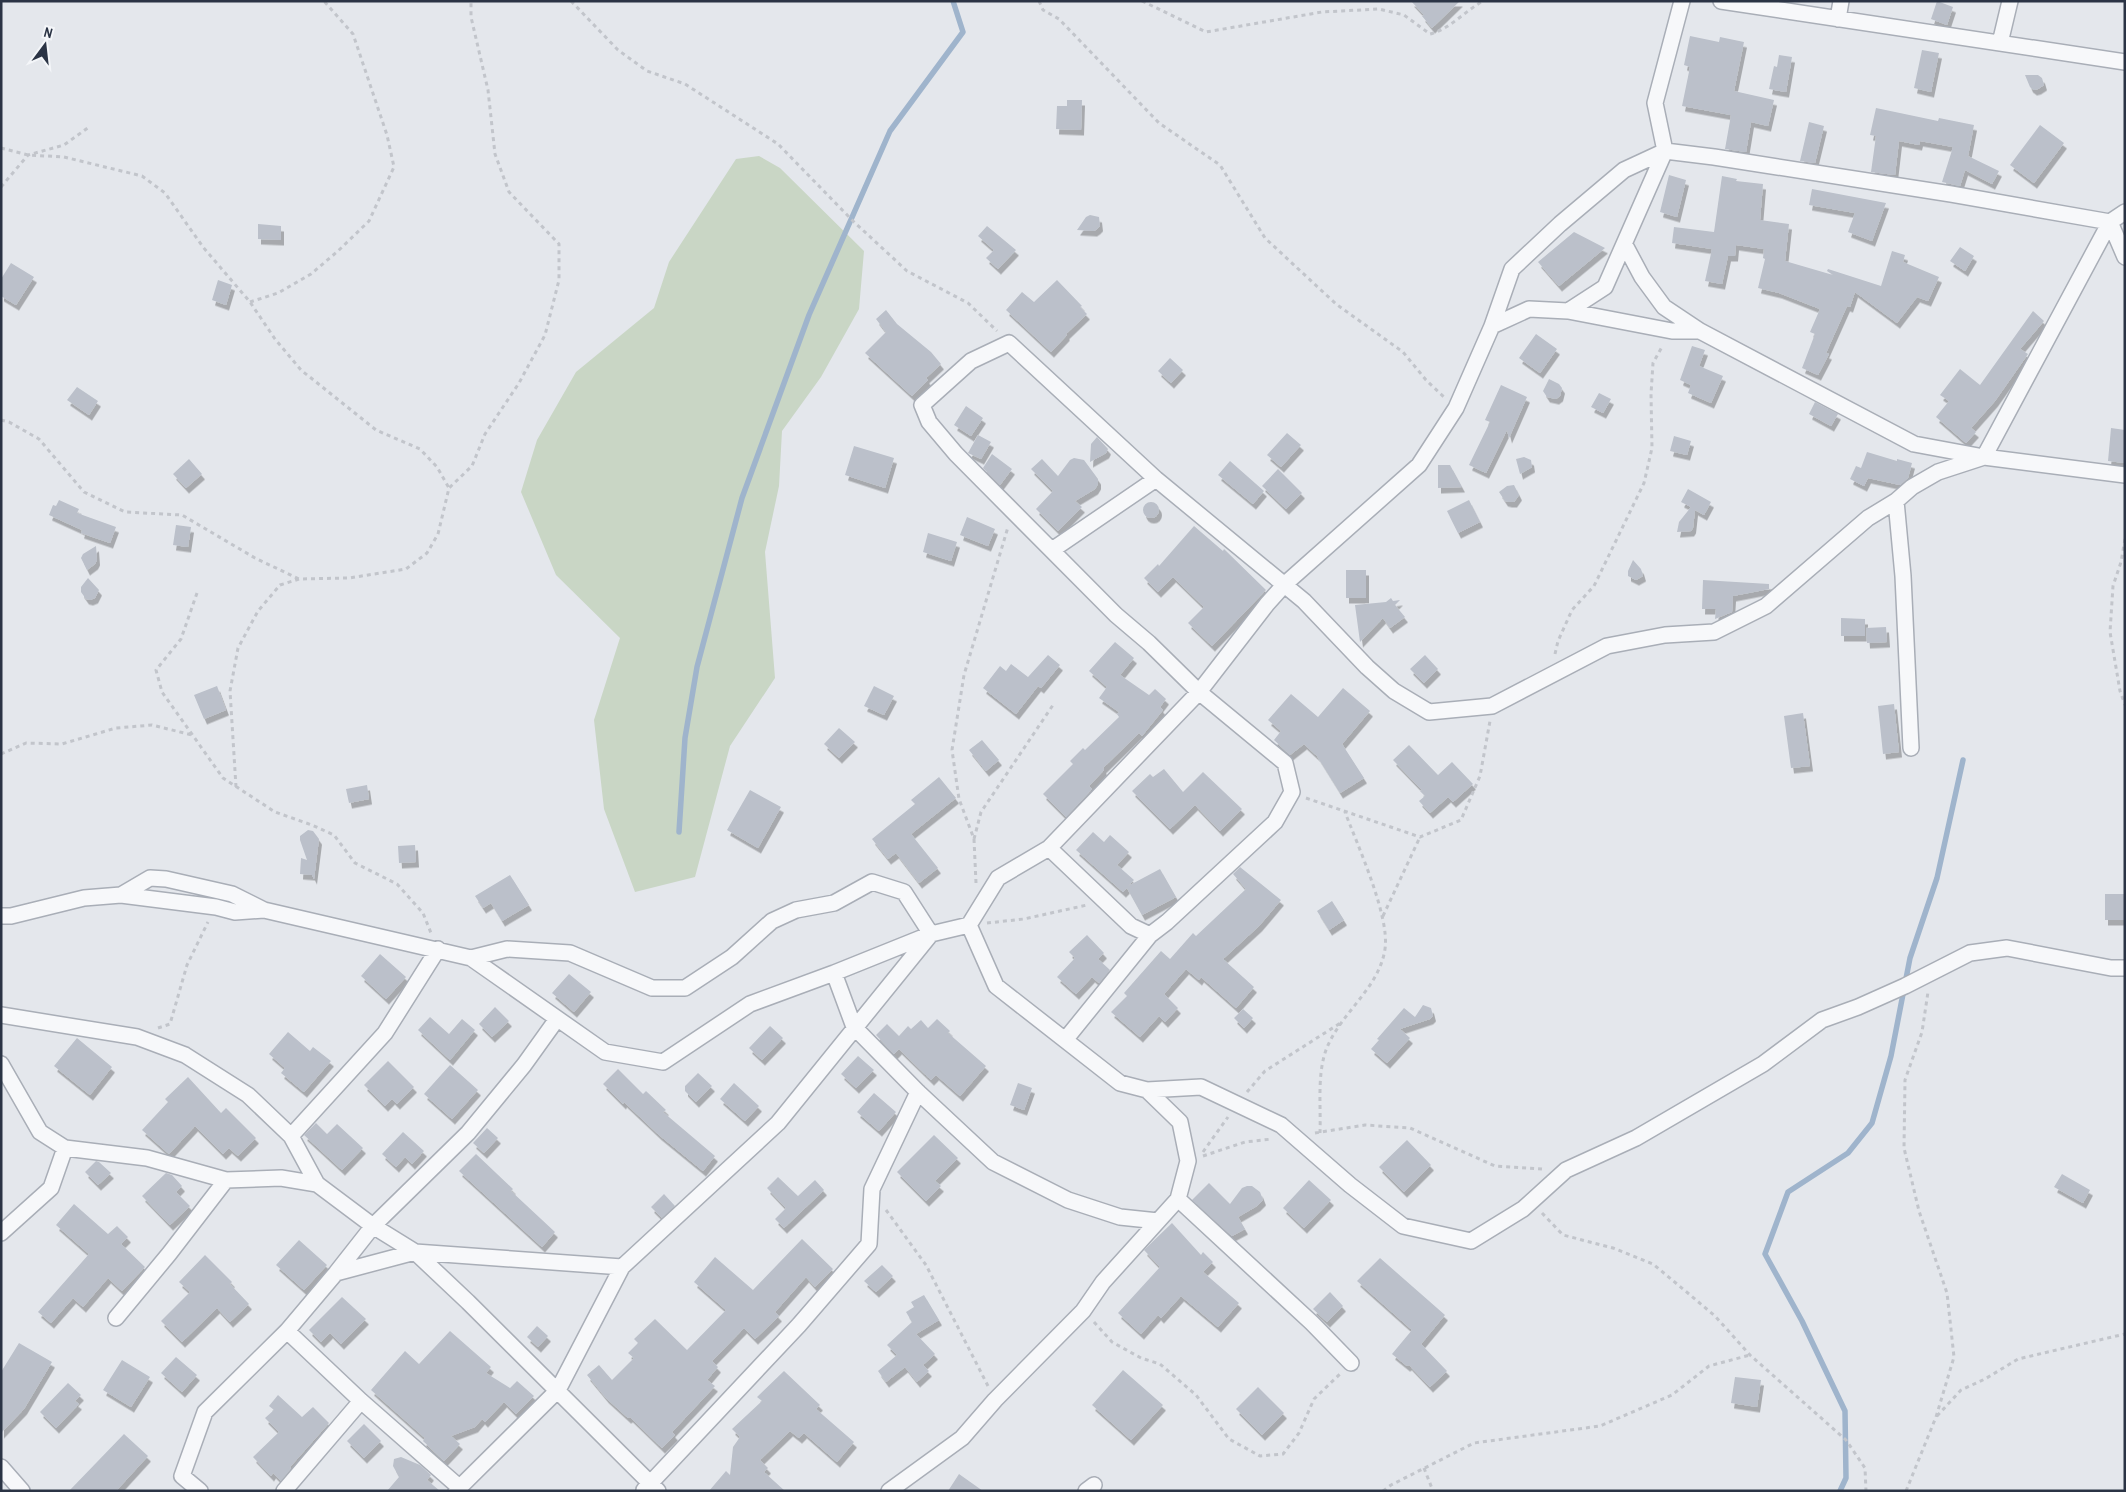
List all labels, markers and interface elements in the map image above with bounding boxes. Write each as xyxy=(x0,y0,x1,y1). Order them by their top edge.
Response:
north arrow xyxy=(20,20,70,70)
text: N xyxy=(42,23,55,42)

